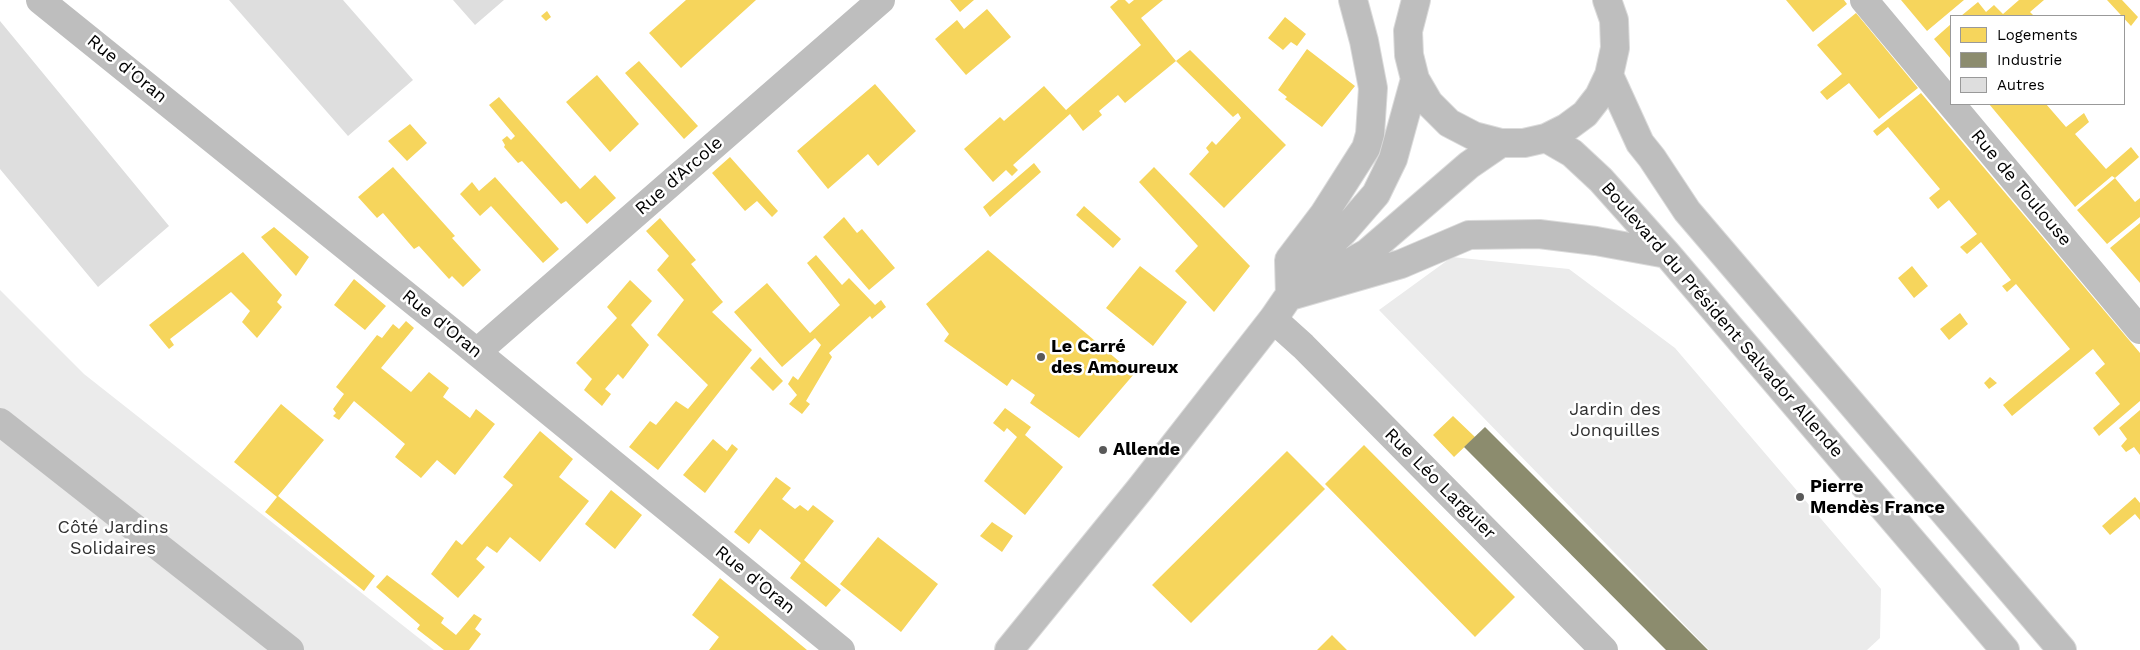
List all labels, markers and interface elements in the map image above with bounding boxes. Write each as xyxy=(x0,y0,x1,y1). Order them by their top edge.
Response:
legend xyxy=(1950,15,2125,105)
text: Logements xyxy=(1997,26,2078,44)
street label: Rue d'Oran xyxy=(83,30,171,108)
text: Industrie xyxy=(1997,51,2062,69)
text: Autres xyxy=(1997,76,2045,94)
street label: Rue de Toulouse xyxy=(1966,125,2076,251)
street label: Rue d'Arcole xyxy=(631,132,727,220)
street label: Boulevard du Président Salvador Allende xyxy=(1596,178,1848,462)
street label: Rue d'Oran xyxy=(398,285,486,363)
place label: Le Carré des Amoureux xyxy=(1051,336,1178,378)
marker: Le Carré des Amoureux xyxy=(1035,351,1047,363)
park label: Jardin des Jonquilles xyxy=(1569,399,1661,442)
street label: Rue Léo Larguier xyxy=(1380,424,1500,544)
place label: Allende xyxy=(1113,439,1180,461)
marker: Allende xyxy=(1097,444,1109,456)
place label: Pierre Mendès France xyxy=(1810,476,1945,518)
marker: Pierre Mendès France xyxy=(1794,491,1806,503)
park label: Côté Jardins Solidaires xyxy=(58,517,168,560)
street label: Rue d'Oran xyxy=(711,541,799,619)

